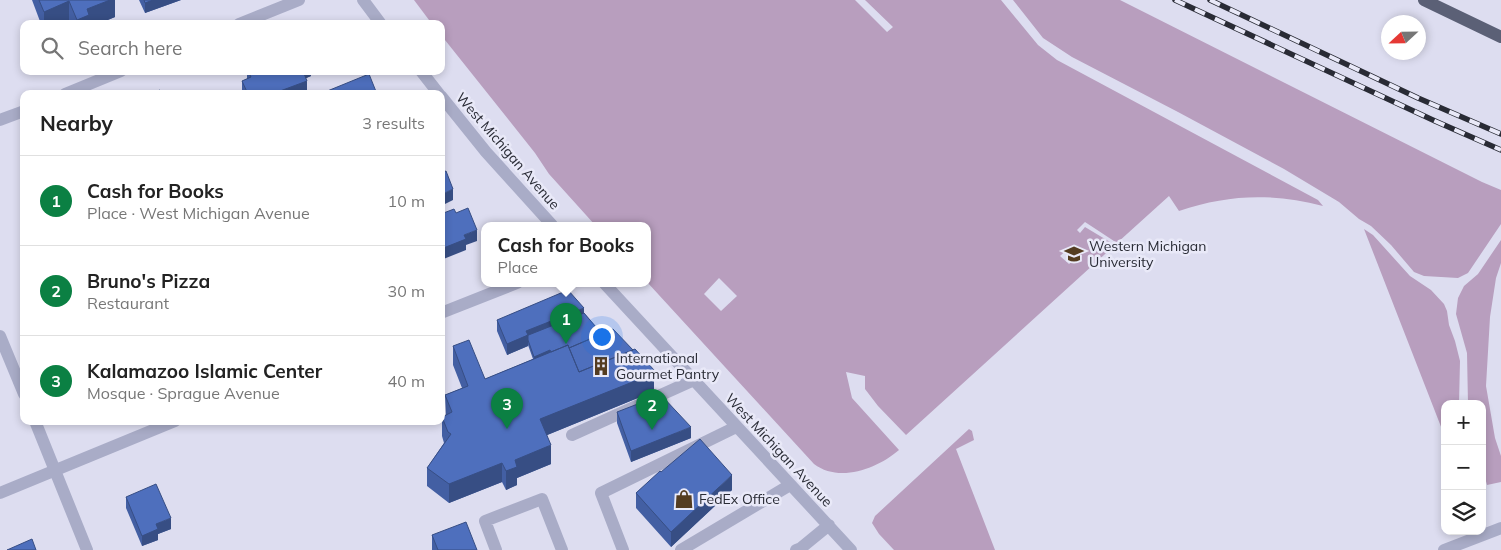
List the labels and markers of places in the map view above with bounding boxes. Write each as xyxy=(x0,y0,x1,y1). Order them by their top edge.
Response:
place label: Western Michigan University xyxy=(1089,237,1206,271)
school or university icon: Western Michigan University xyxy=(1063,243,1085,265)
pin: 1 xyxy=(550,303,582,344)
place label: International Gourmet Pantry xyxy=(616,349,720,383)
building icon: International Gourmet Pantry xyxy=(590,355,612,377)
pin: 3 xyxy=(491,388,523,429)
pin: 2 xyxy=(636,389,668,430)
shop icon: FedEx Office xyxy=(673,488,695,510)
place label: FedEx Office xyxy=(699,490,780,508)

